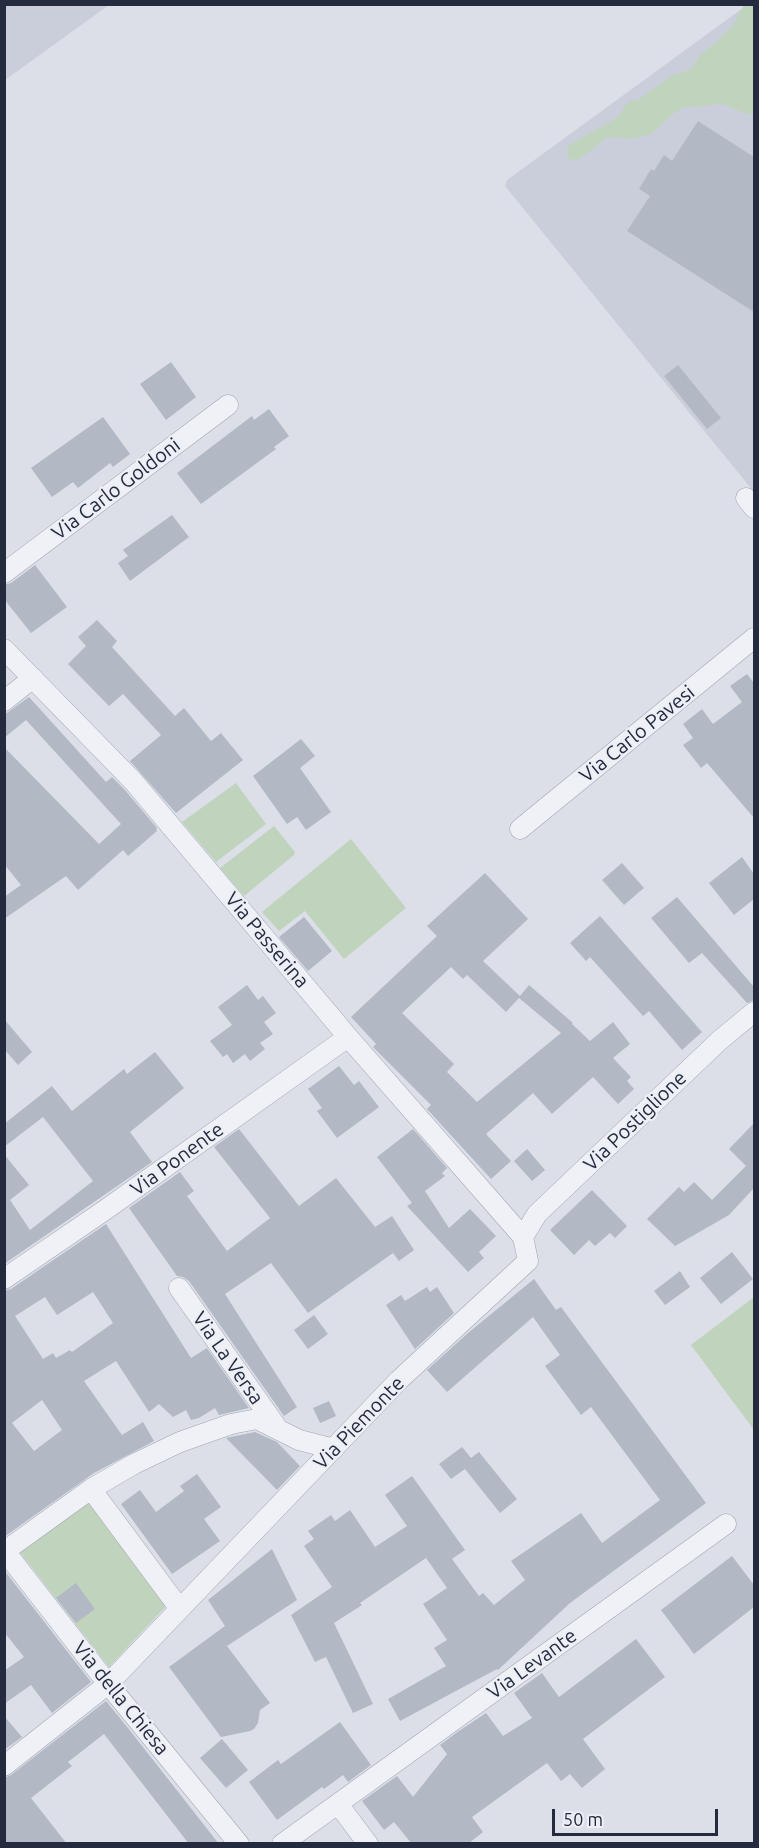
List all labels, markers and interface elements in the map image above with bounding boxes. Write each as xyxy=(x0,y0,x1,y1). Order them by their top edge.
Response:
street label: Via Carlo Goldoni xyxy=(47,433,185,545)
street label: Via Carlo Pavesi xyxy=(575,680,699,788)
street label: Via Passerina xyxy=(220,887,314,993)
street label: Via Postiglione xyxy=(579,1066,691,1176)
street label: Via Ponente xyxy=(126,1117,228,1201)
street label: Via La Versa xyxy=(187,1307,269,1409)
street label: Via Piemonte xyxy=(309,1371,409,1475)
street label: Via Levante xyxy=(483,1624,581,1704)
street label: Via della Chiesa xyxy=(68,1636,174,1760)
scale bar xyxy=(555,1797,722,1835)
text: 50 m xyxy=(563,1809,603,1829)

